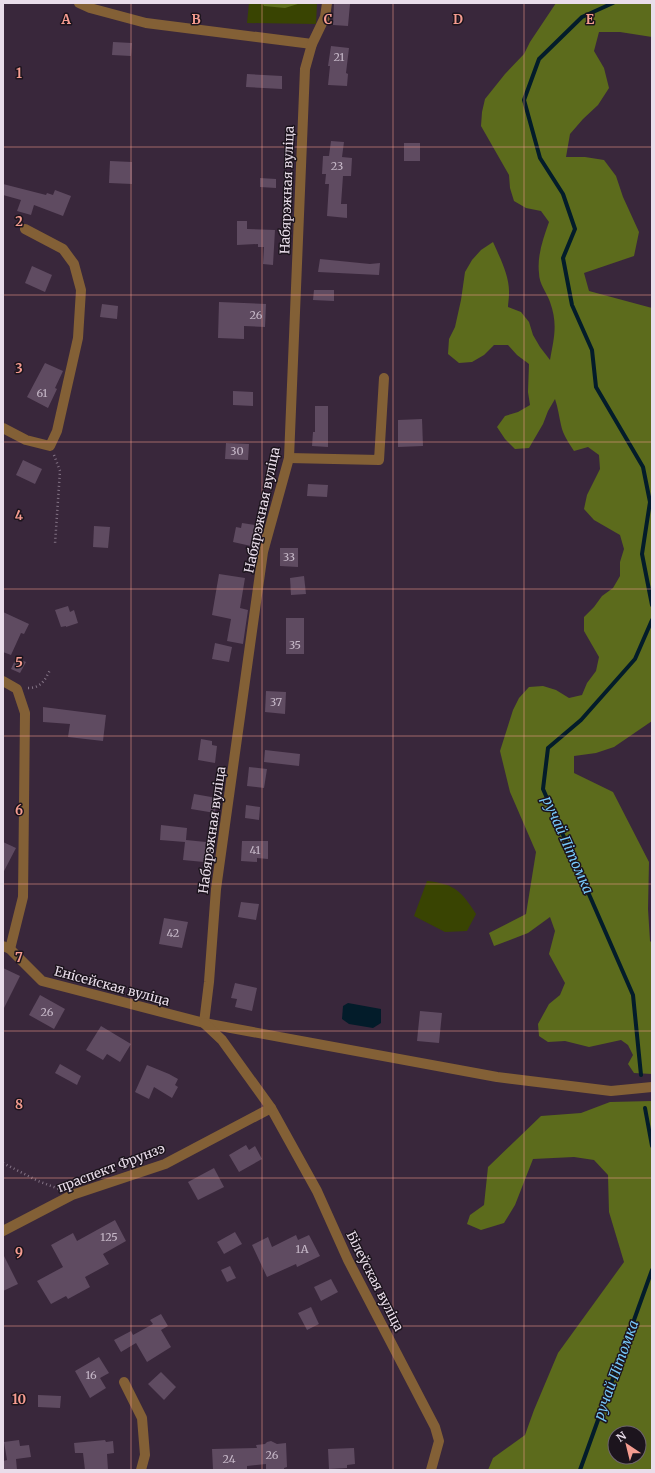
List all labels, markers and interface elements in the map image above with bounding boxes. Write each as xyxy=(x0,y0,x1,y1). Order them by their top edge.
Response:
text: A xyxy=(60,11,71,28)
text: B xyxy=(191,11,201,28)
text: C xyxy=(324,11,333,28)
text: D xyxy=(453,11,463,28)
text: E xyxy=(586,11,595,28)
house number: 21 xyxy=(333,50,345,64)
text: 1 xyxy=(16,65,22,82)
street label: Набярэжная вуліца xyxy=(276,125,298,254)
house number: 23 xyxy=(331,159,343,173)
text: 2 xyxy=(15,213,23,230)
house number: 26 xyxy=(250,308,263,322)
text: 3 xyxy=(15,360,23,377)
house number: 61 xyxy=(37,386,47,400)
house number: 30 xyxy=(230,444,244,458)
street label: Набярэжная вуліца xyxy=(240,445,284,575)
text: 4 xyxy=(15,507,24,524)
house number: 33 xyxy=(283,550,295,564)
house number: 35 xyxy=(289,638,301,652)
text: 5 xyxy=(15,654,23,671)
house number: 37 xyxy=(270,695,282,709)
street label: Набярэжная вуліца xyxy=(195,765,229,895)
water label: ручай Пітомка xyxy=(538,793,598,897)
text: 6 xyxy=(15,802,23,819)
house number: 41 xyxy=(250,843,260,857)
house number: 42 xyxy=(167,926,179,940)
text: 7 xyxy=(15,949,23,966)
street label: Енісейская вуліца xyxy=(52,962,172,1010)
house number: 26 xyxy=(41,1005,54,1019)
text: 8 xyxy=(15,1096,23,1113)
street label: праспект Фрунзэ xyxy=(55,1140,167,1196)
street label: Білеўская вуліца xyxy=(342,1228,408,1334)
house number: 125 xyxy=(100,1230,118,1244)
house number: 1А xyxy=(296,1242,309,1256)
text: 9 xyxy=(15,1244,23,1261)
water label: ручай Пітомка xyxy=(590,1318,642,1422)
house number: 16 xyxy=(85,1368,97,1382)
text: 10 xyxy=(12,1391,26,1408)
north arrow xyxy=(607,1425,647,1465)
text: N xyxy=(614,1428,629,1445)
house number: 26 xyxy=(266,1448,279,1462)
house number: 24 xyxy=(223,1452,236,1466)

